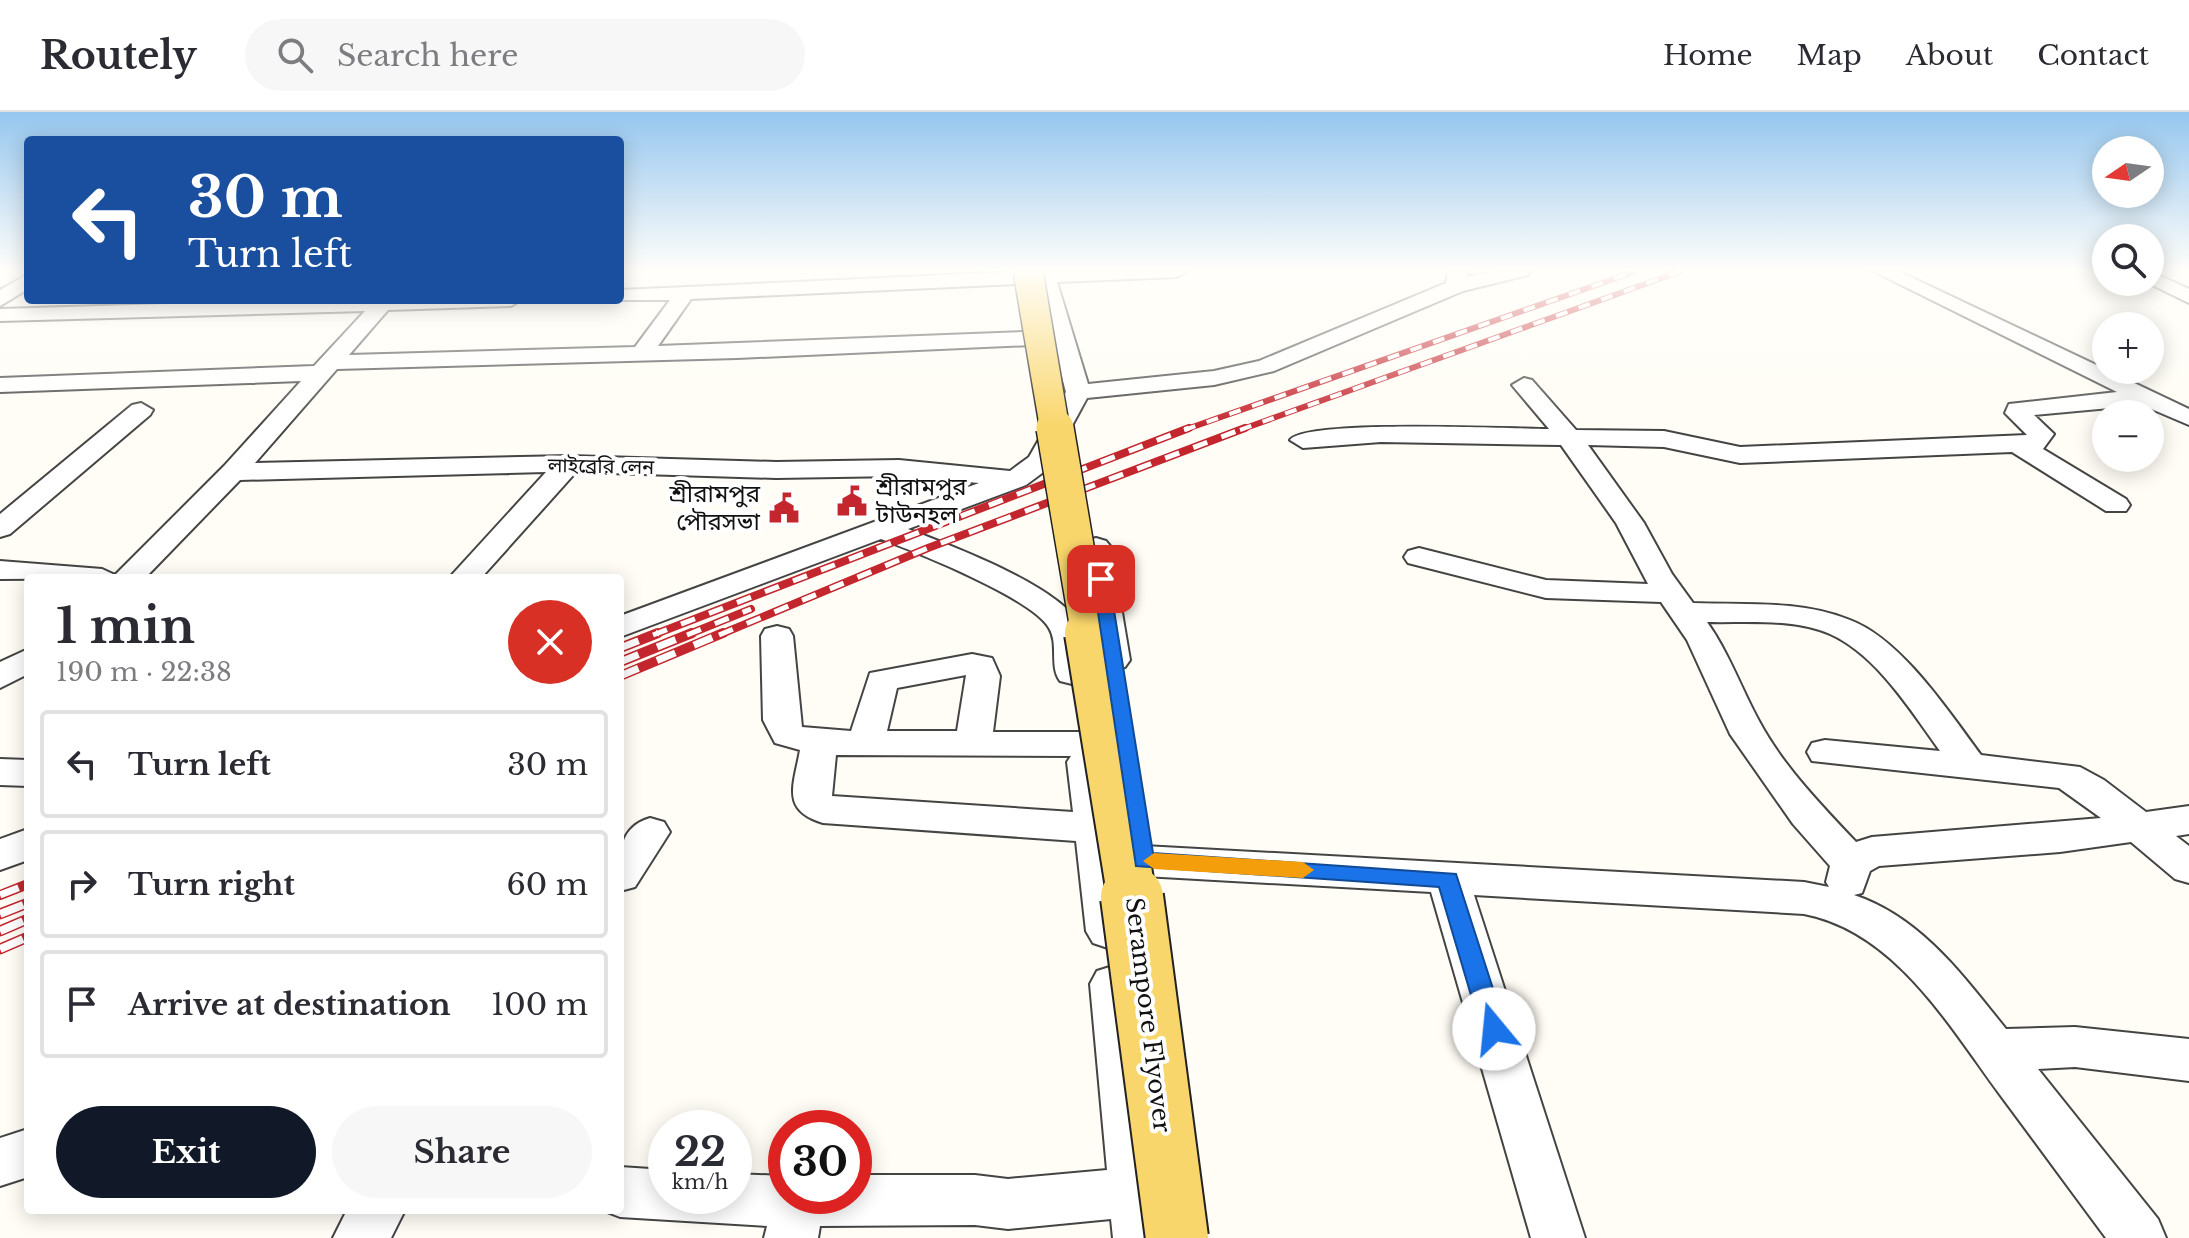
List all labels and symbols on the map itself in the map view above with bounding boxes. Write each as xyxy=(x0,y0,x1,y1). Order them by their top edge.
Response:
north arrow xyxy=(2092,136,2164,208)
street label: লাইব্রেরি লেন xyxy=(547,453,655,479)
place label: শ্রীরামপুর টাউনহল xyxy=(875,472,967,529)
place label: শ্রীরামপুর পৌরসভা xyxy=(668,479,761,536)
public building icon: শ্রীরামপুর টাউনহল xyxy=(835,484,869,518)
public building icon: শ্রীরামপুর পৌরসভা xyxy=(767,491,801,525)
pin xyxy=(1067,545,1135,613)
street label: Serampore Flyover xyxy=(1120,896,1177,1135)
position arrow xyxy=(1452,987,1536,1071)
speed limit sign: 30 xyxy=(768,1110,872,1214)

